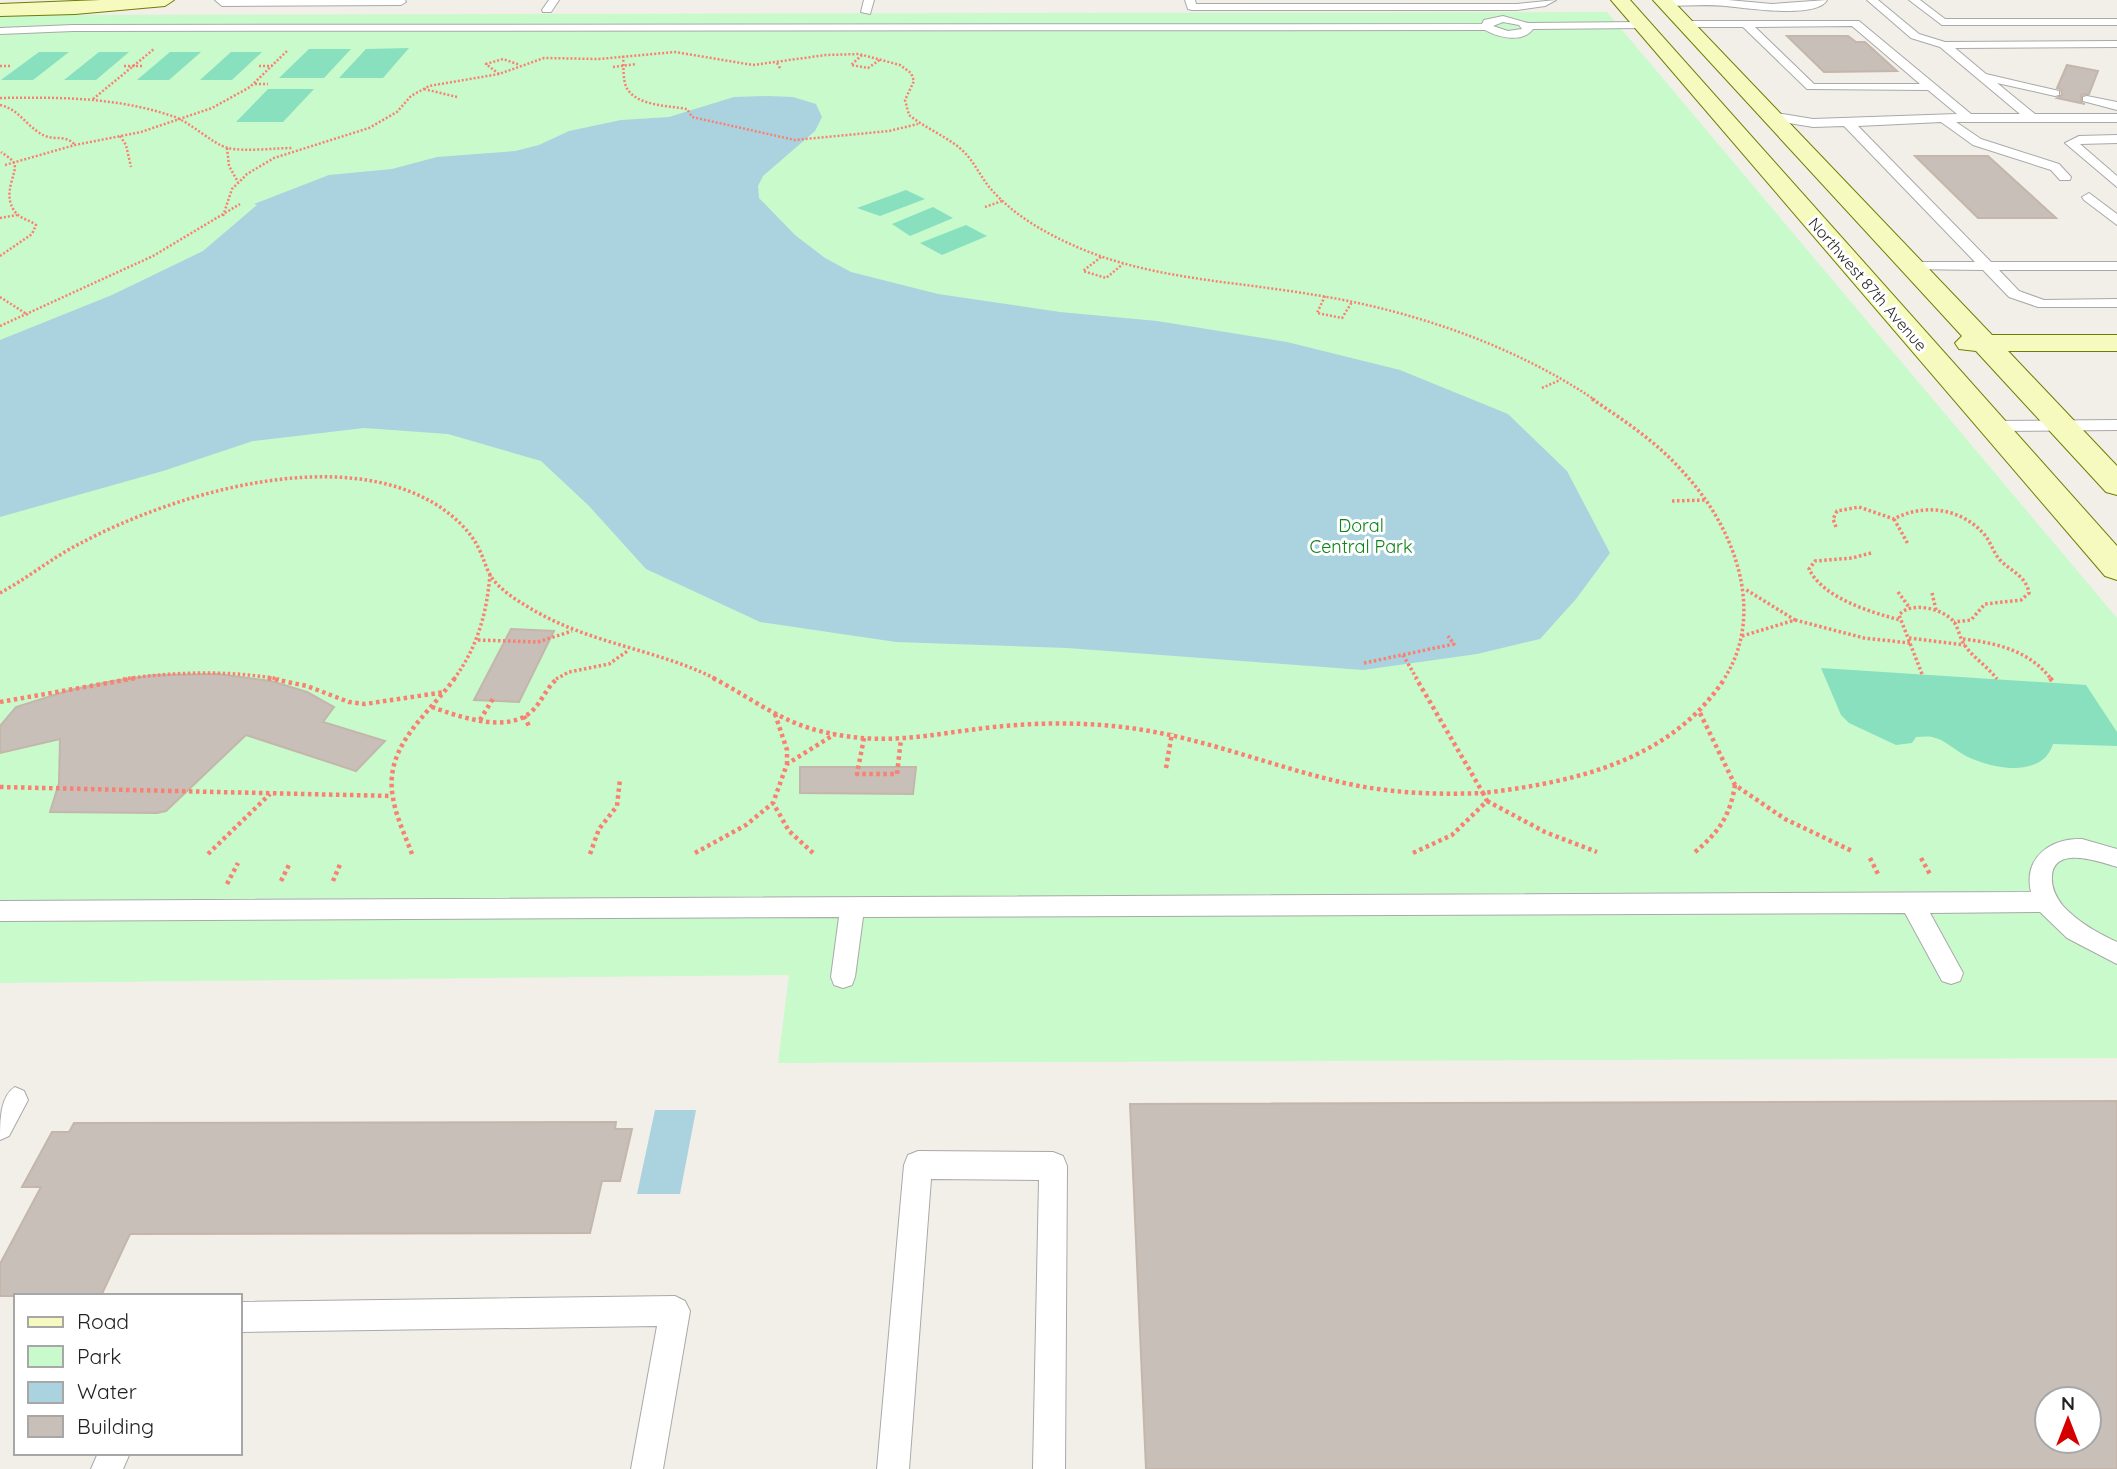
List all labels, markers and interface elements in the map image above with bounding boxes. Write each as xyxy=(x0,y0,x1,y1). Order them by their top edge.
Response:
street label: Northwest 87th Avenue xyxy=(1805,213,1931,355)
park label: Doral Central Park xyxy=(1309,514,1413,558)
legend xyxy=(14,1294,242,1455)
text: Road xyxy=(77,1308,129,1334)
text: Park xyxy=(77,1343,121,1369)
text: Water xyxy=(77,1378,137,1404)
north arrow xyxy=(2033,1385,2103,1455)
text: N xyxy=(2061,1391,2075,1415)
text: Building xyxy=(77,1413,154,1439)

